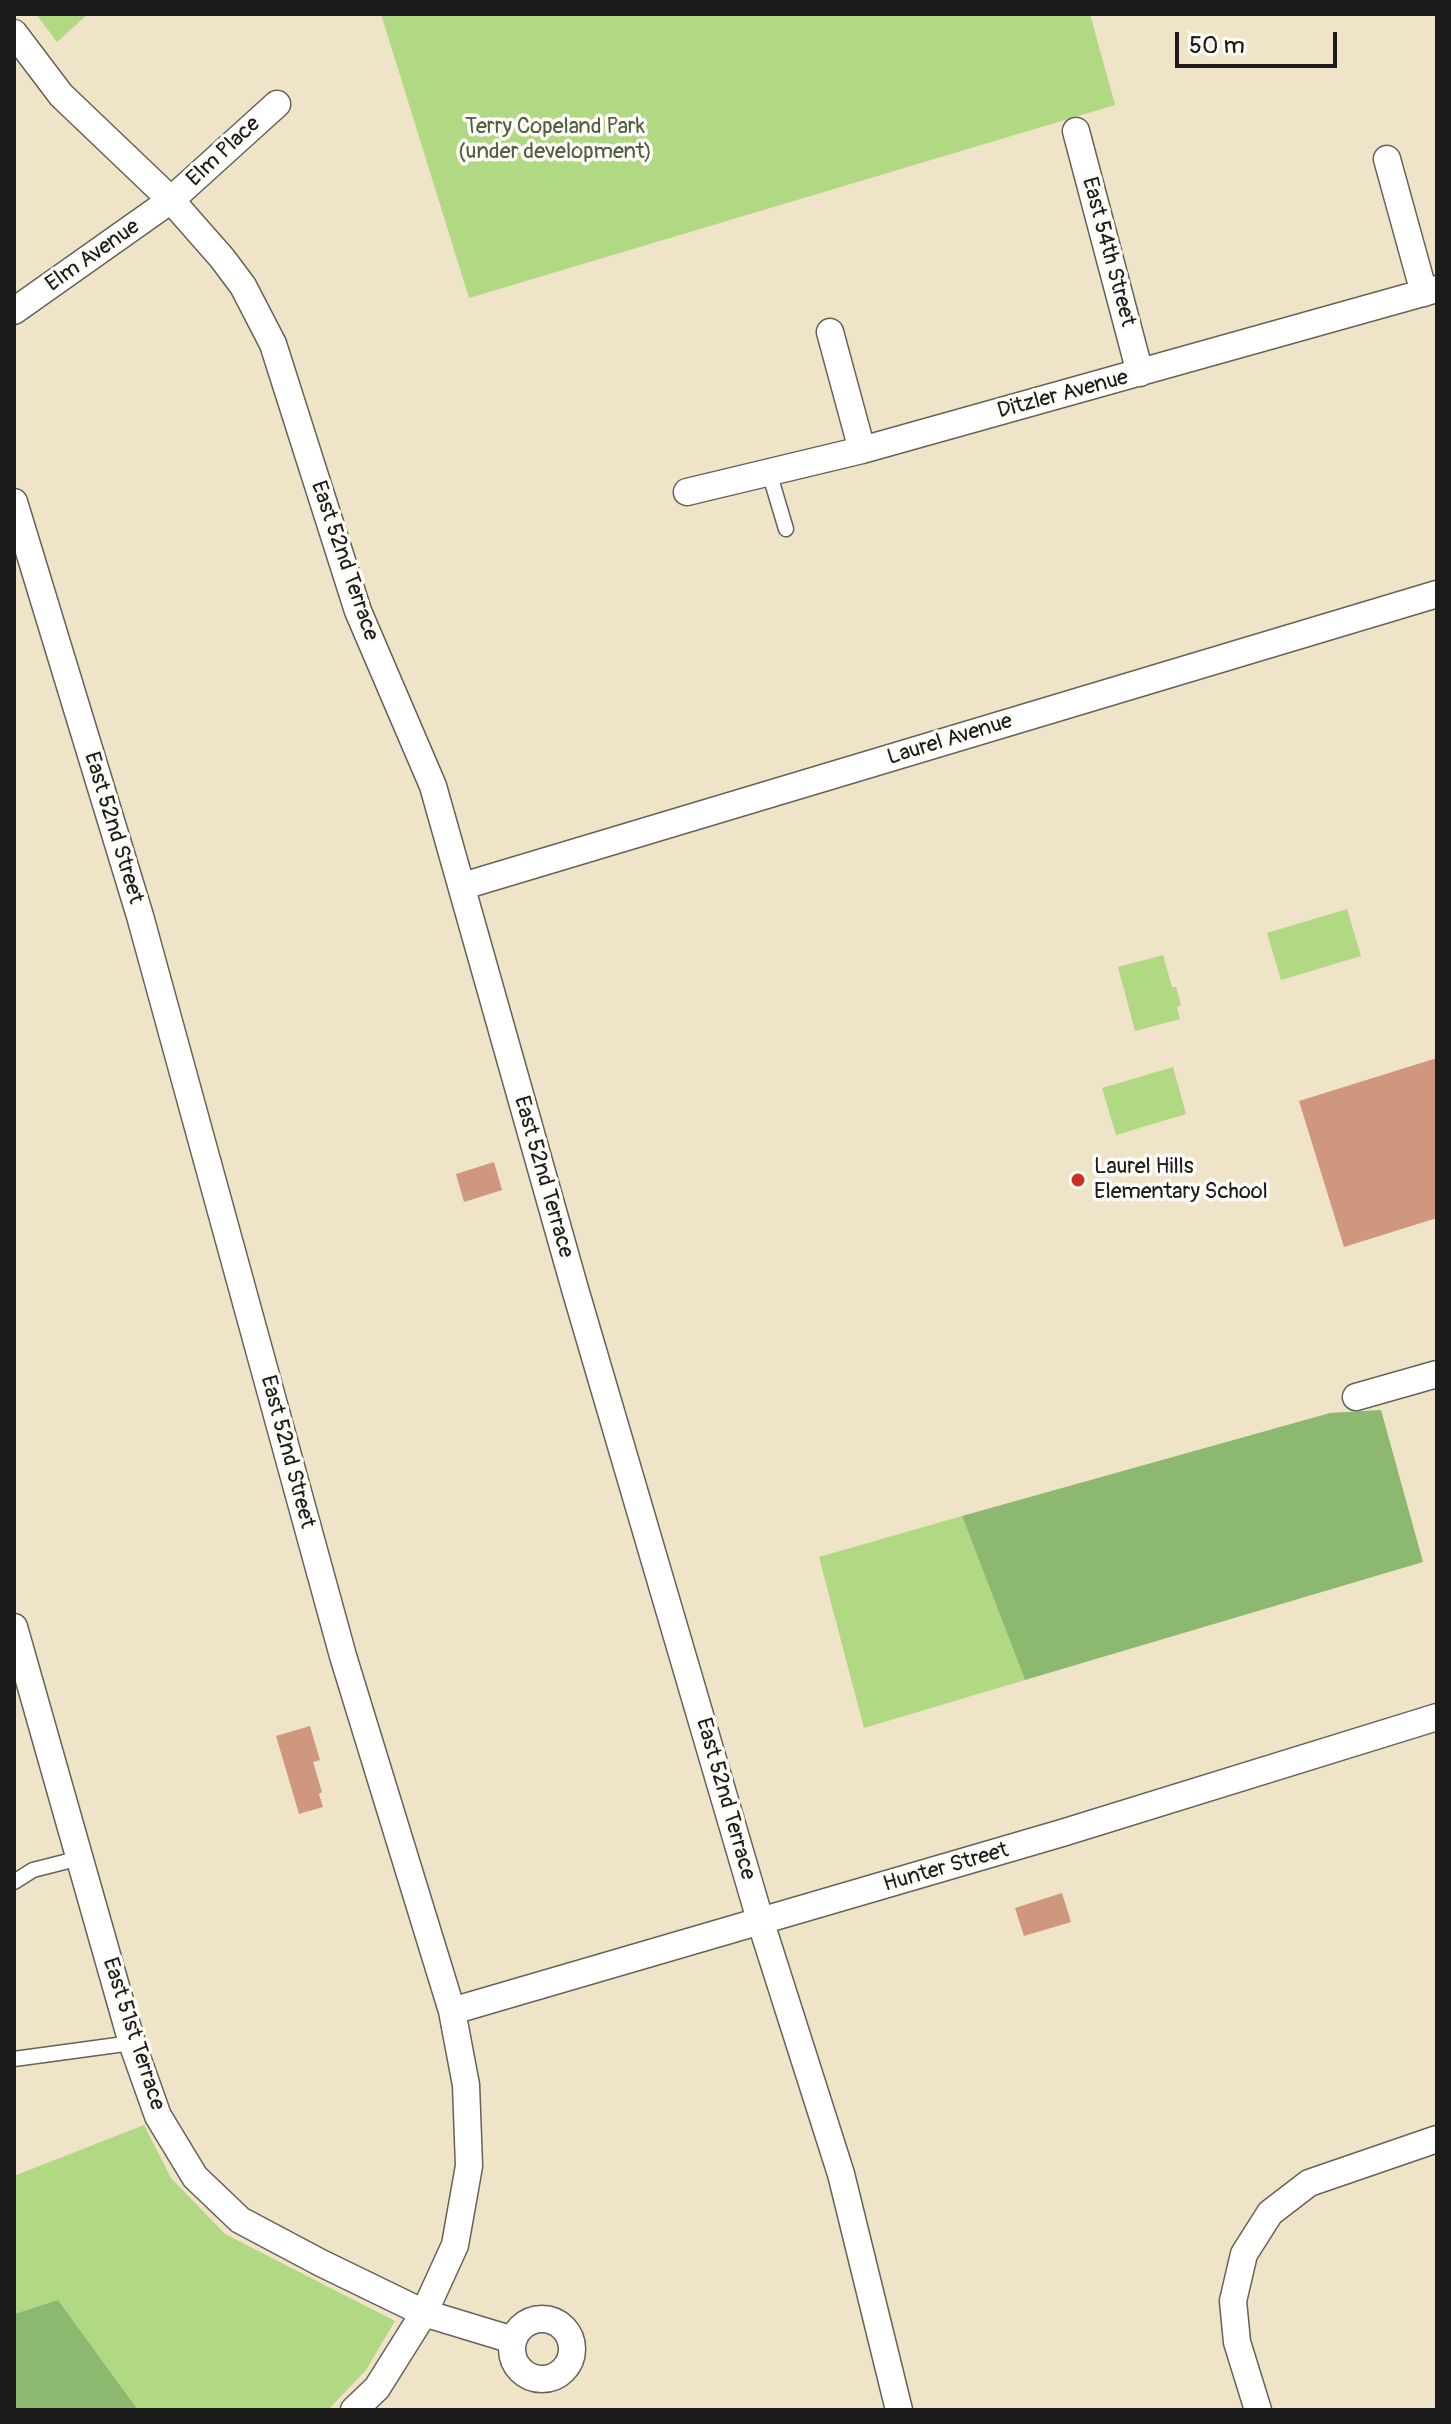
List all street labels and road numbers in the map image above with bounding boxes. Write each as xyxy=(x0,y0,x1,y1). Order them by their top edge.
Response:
street label: Elm Place xyxy=(182,111,266,193)
street label: East 54th Street xyxy=(1075,174,1141,330)
street label: Elm Avenue xyxy=(41,214,145,298)
street label: Ditzler Avenue xyxy=(995,365,1131,425)
street label: East 52nd Terrace xyxy=(304,478,384,644)
street label: Laurel Avenue xyxy=(884,708,1016,772)
street label: East 52nd Street xyxy=(77,749,149,907)
street label: East 52nd Terrace xyxy=(507,1093,579,1261)
street label: East 52nd Street xyxy=(254,1373,320,1531)
street label: East 52nd Terrace xyxy=(689,1715,761,1883)
street label: Hunter Street xyxy=(880,1838,1012,1898)
street label: East 51st Terrace xyxy=(96,1954,170,2114)

